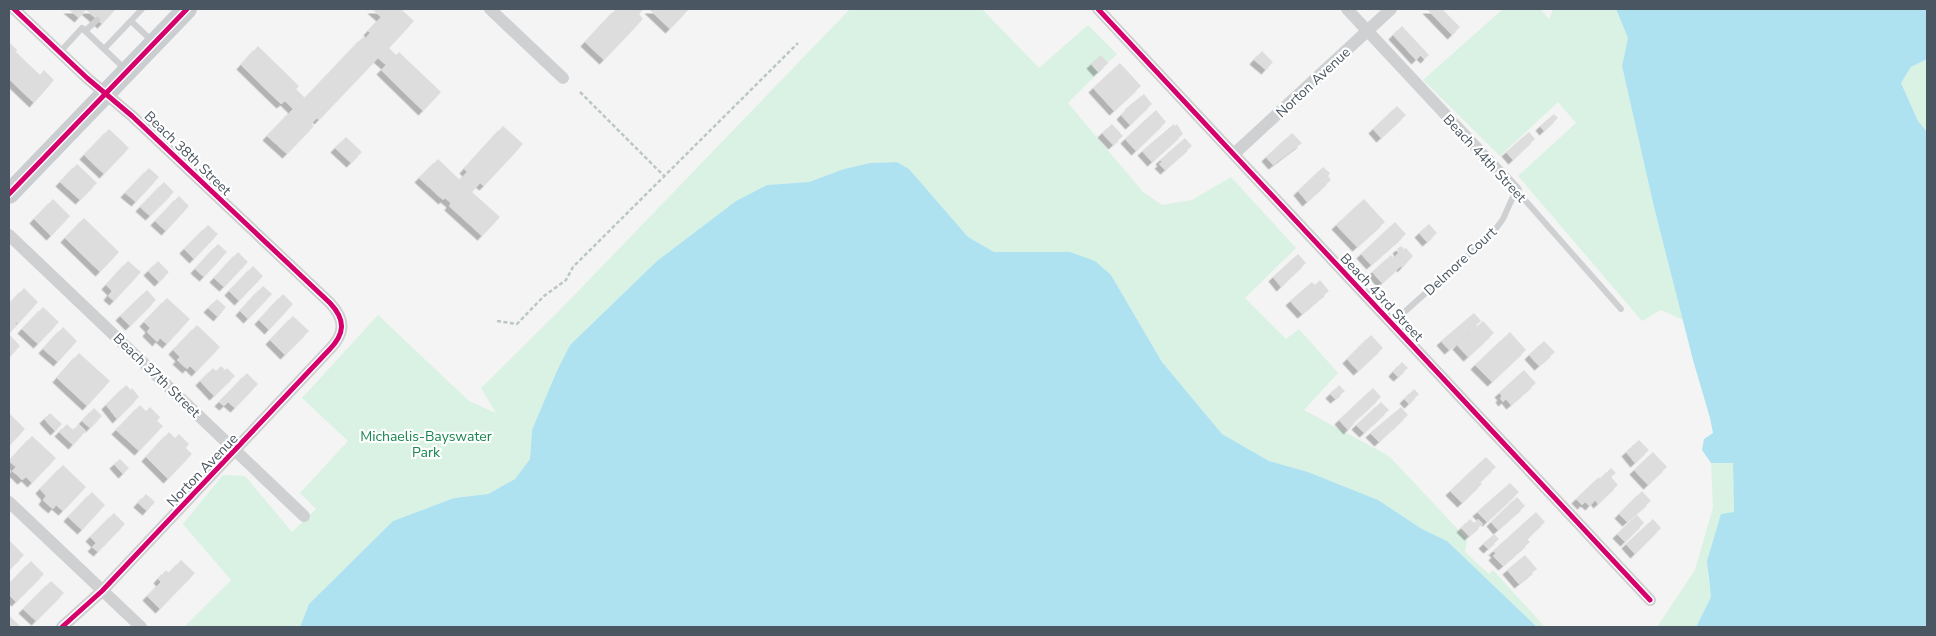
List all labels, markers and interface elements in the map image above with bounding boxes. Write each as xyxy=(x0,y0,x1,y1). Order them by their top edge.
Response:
street label: Norton Avenue xyxy=(1272,43,1355,122)
street label: Beach 38th Street xyxy=(140,107,235,200)
street label: Beach 44th Street xyxy=(1439,110,1530,207)
street label: Delmore Court xyxy=(1420,223,1501,300)
street label: Beach 43rd Street xyxy=(1336,249,1428,346)
street label: Beach 37th Street xyxy=(109,329,204,422)
park label: Michaelis-Bayswater Park xyxy=(360,427,492,462)
street label: Norton Avenue xyxy=(162,429,242,511)

